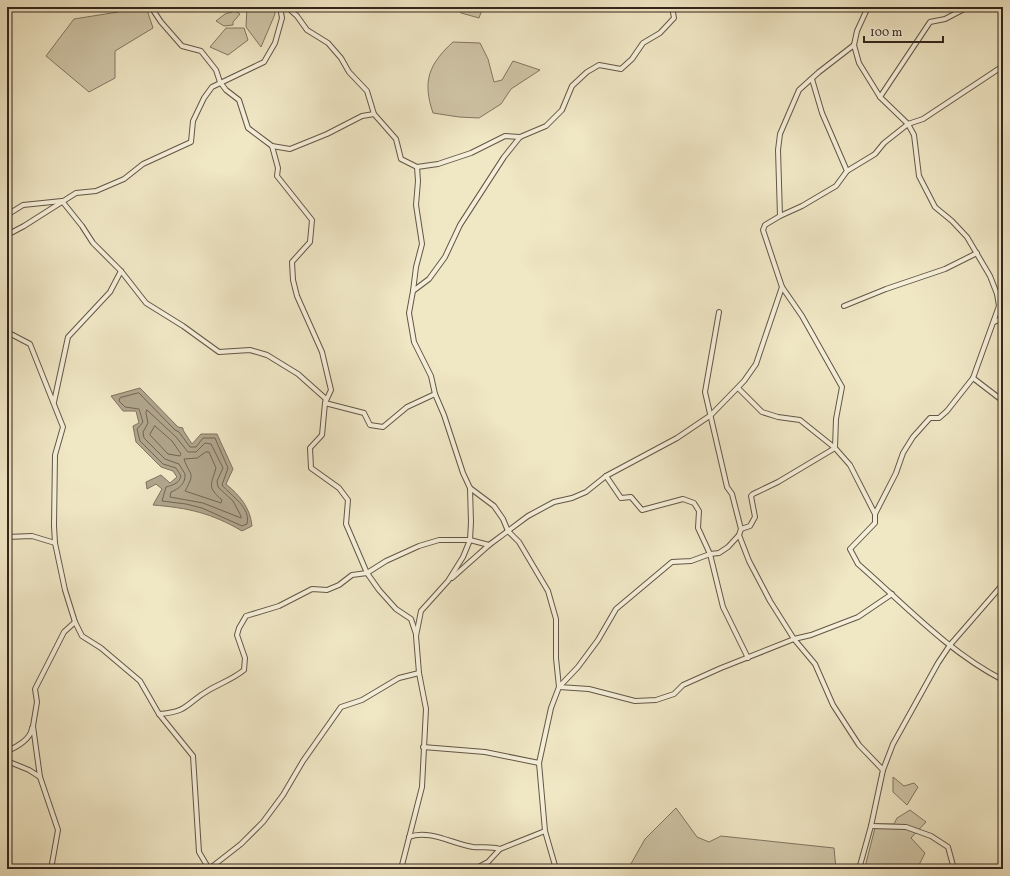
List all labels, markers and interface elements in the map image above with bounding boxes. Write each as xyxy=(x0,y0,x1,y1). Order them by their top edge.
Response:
scale bar xyxy=(864,18,943,44)
text: 100 m xyxy=(870,25,903,41)

